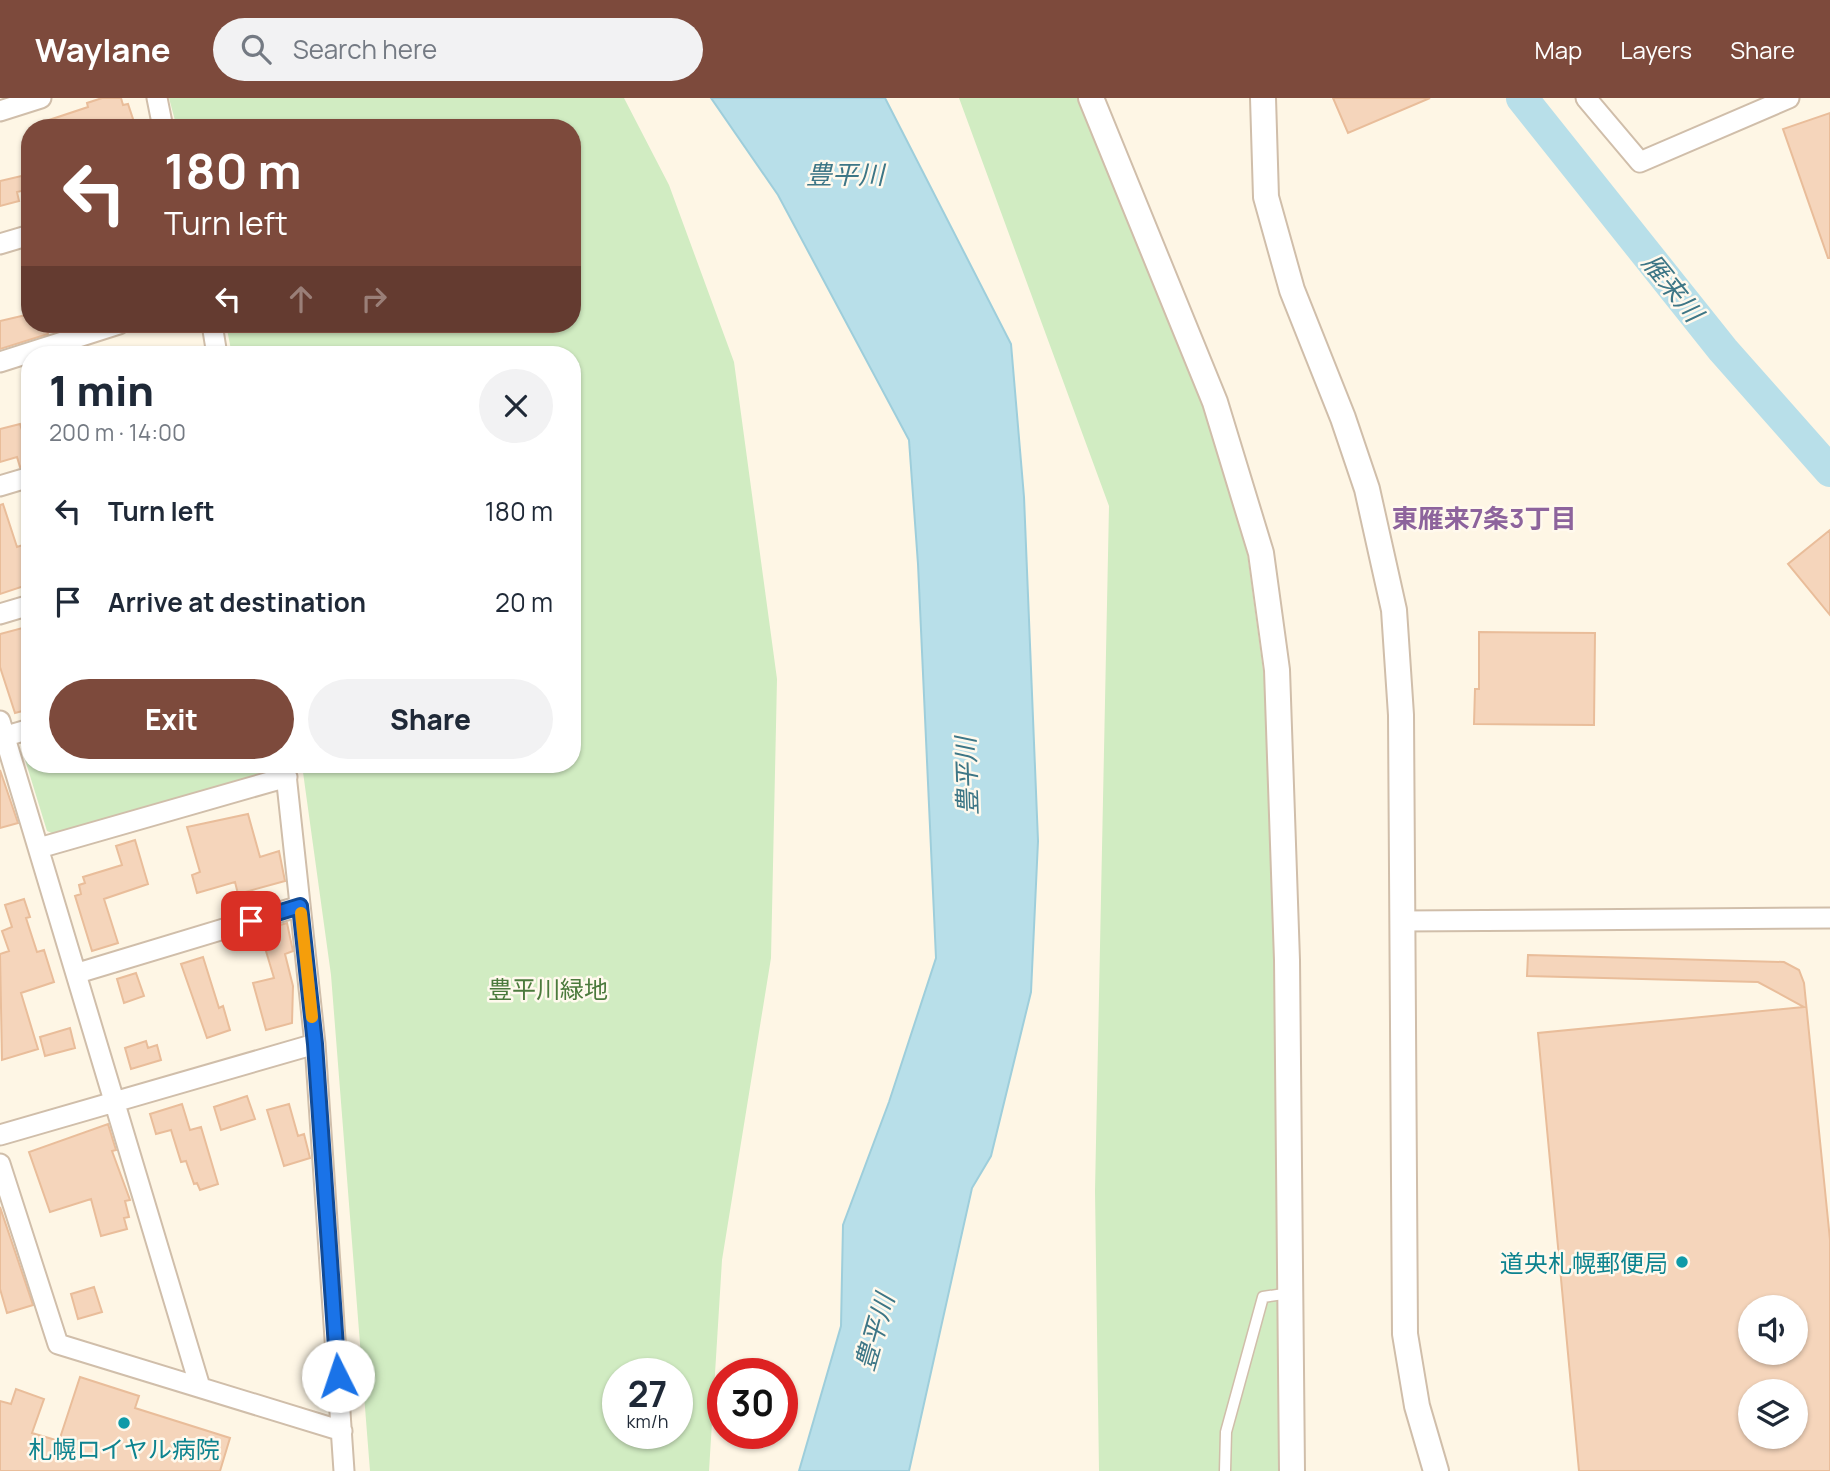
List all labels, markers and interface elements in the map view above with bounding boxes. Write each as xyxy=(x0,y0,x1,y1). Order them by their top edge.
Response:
search box xyxy=(213,18,703,81)
text: Waylane xyxy=(35,27,171,72)
icon: search xyxy=(237,30,275,68)
text: Search here xyxy=(293,31,437,67)
text: Map xyxy=(1535,33,1582,66)
text: Layers xyxy=(1620,33,1692,66)
text: Share xyxy=(1730,33,1795,66)
text: 180 m xyxy=(164,137,302,204)
icon: left xyxy=(49,147,140,238)
water label: 豊平川 xyxy=(806,156,887,192)
text: Turn left xyxy=(164,201,288,245)
water label: 雁来川 xyxy=(1634,245,1713,331)
icon: left xyxy=(209,280,247,318)
icon: ahead xyxy=(282,280,320,318)
icon: right xyxy=(355,280,393,318)
text: 1 min xyxy=(49,361,154,419)
button: close xyxy=(479,369,553,443)
text: 200 m · 14:00 xyxy=(49,416,186,448)
icon: left xyxy=(49,492,87,530)
text: Turn left xyxy=(108,493,215,529)
text: 180 m xyxy=(485,493,553,529)
district label: 東雁来7条3丁目 xyxy=(1392,500,1577,536)
icon: arrive xyxy=(49,583,87,621)
text: Arrive at destination xyxy=(108,584,366,620)
text: 20 m xyxy=(495,584,553,620)
button: Exit xyxy=(49,679,294,759)
button: Share xyxy=(308,679,553,759)
water label: 豊平川 xyxy=(947,733,985,816)
pin xyxy=(221,891,281,951)
icon: arrive xyxy=(232,902,270,940)
park label: 豊平川緑地 xyxy=(488,972,608,1005)
place label: 道央札幌郵便局 xyxy=(1500,1246,1668,1279)
marker: 道央札幌郵便局 xyxy=(1674,1254,1690,1270)
water label: 豊平川 xyxy=(846,1287,903,1374)
map controls xyxy=(1738,1295,1808,1449)
button: sound xyxy=(1738,1295,1808,1365)
position arrow xyxy=(301,1339,375,1413)
speed limit sign: 30 xyxy=(707,1358,798,1449)
text: 27 xyxy=(628,1370,667,1418)
button: layers xyxy=(1738,1379,1808,1449)
text: km/h xyxy=(627,1409,668,1433)
marker: 札幌ロイヤル病院 xyxy=(116,1415,132,1431)
place label: 札幌ロイヤル病院 xyxy=(28,1432,220,1465)

